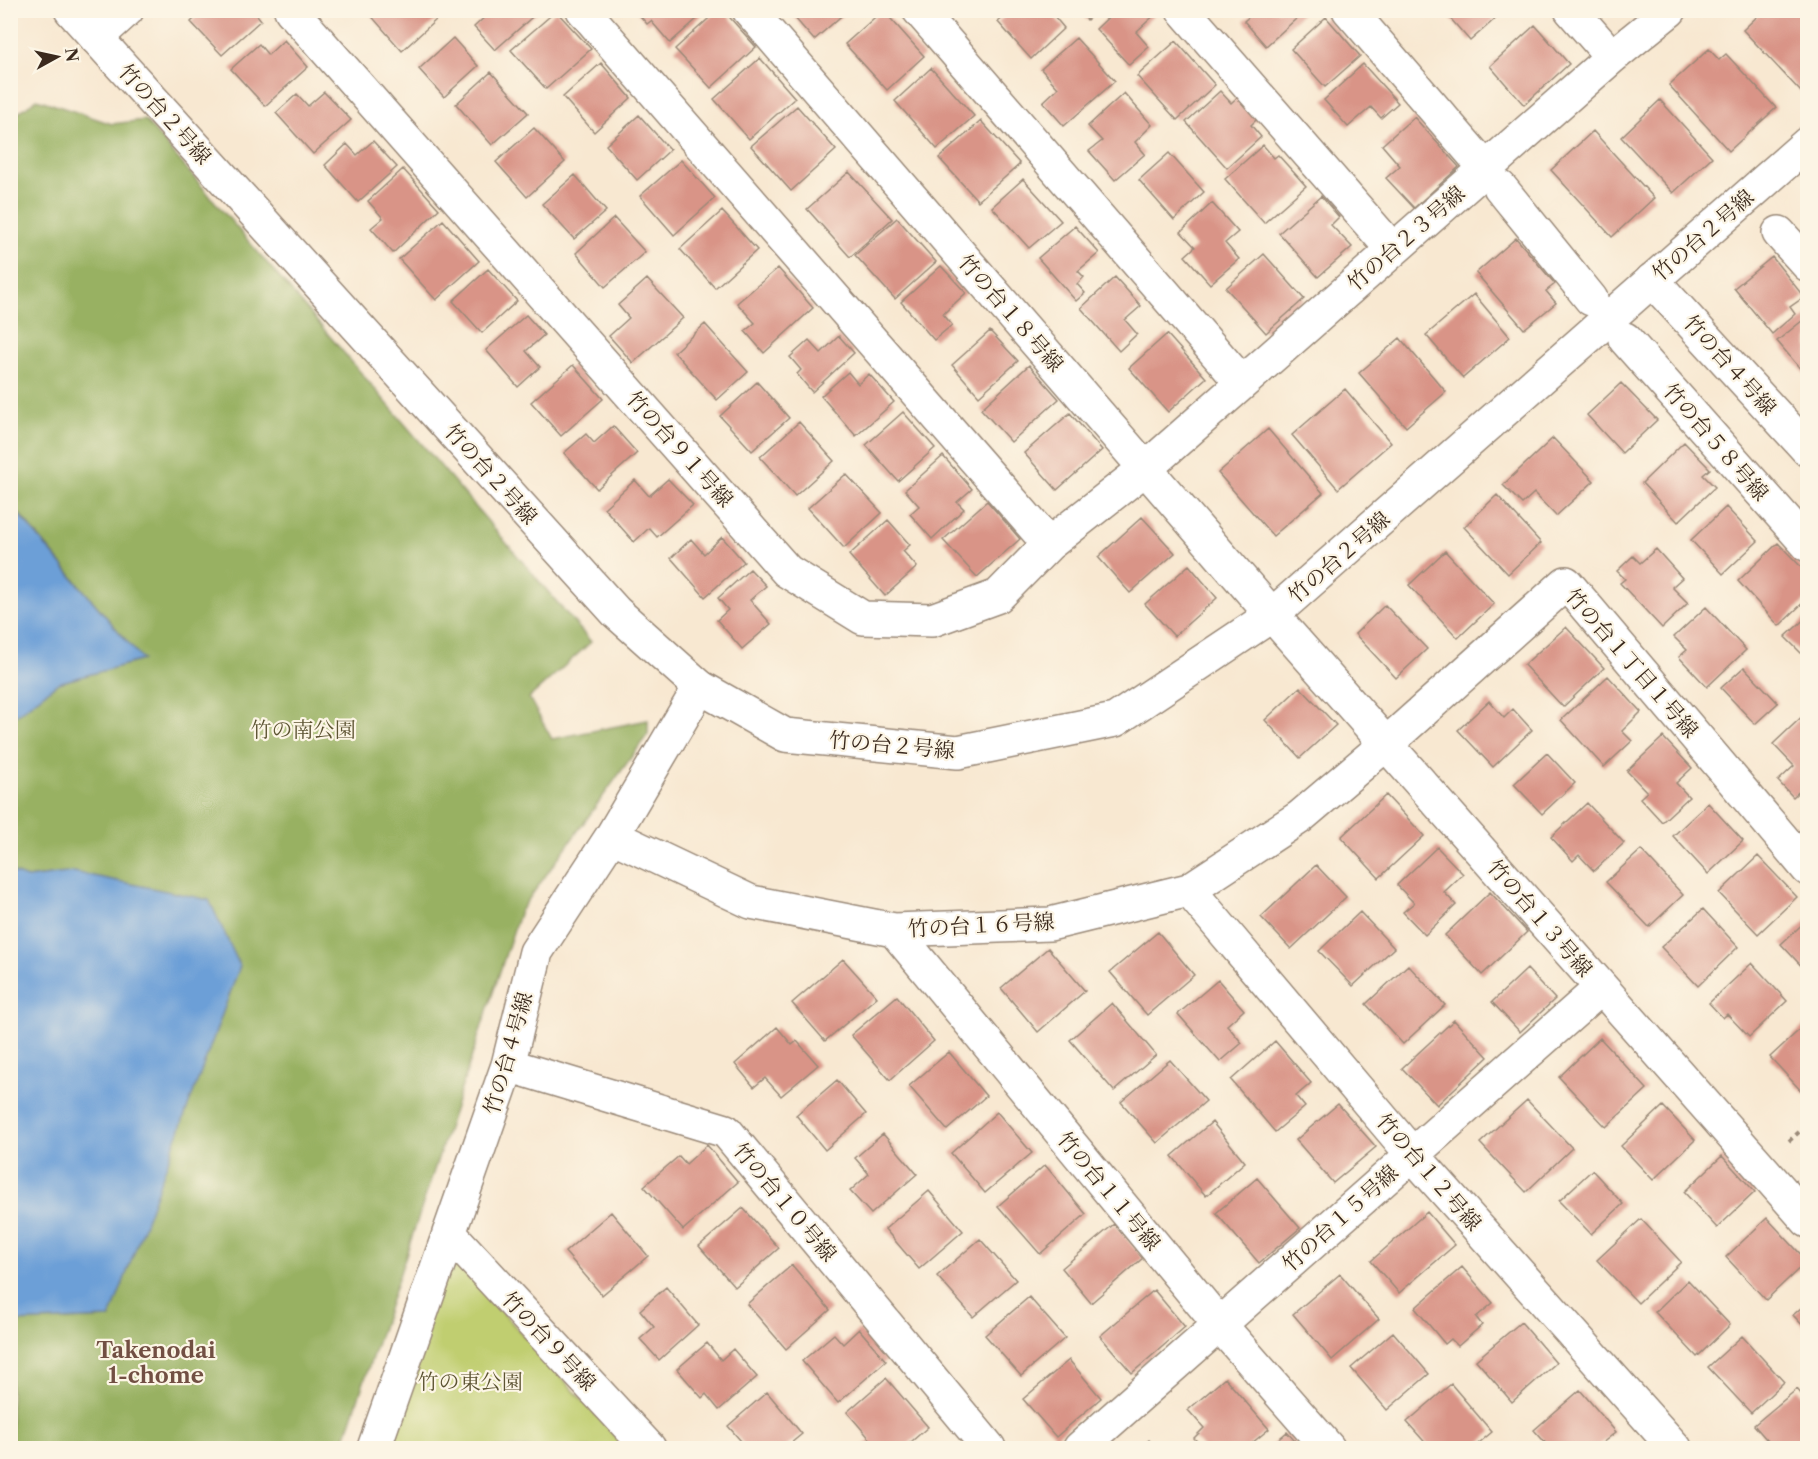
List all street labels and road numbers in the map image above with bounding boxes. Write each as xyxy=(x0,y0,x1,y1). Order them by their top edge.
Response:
street label: 竹の台２号線 xyxy=(114,59,216,169)
street label: 竹の台２３号線 xyxy=(1342,180,1470,296)
street label: 竹の台２号線 xyxy=(1647,184,1759,286)
street label: 竹の台１８号線 xyxy=(953,249,1069,377)
street label: 竹の台４号線 xyxy=(1679,310,1781,420)
street label: 竹の台５８号線 xyxy=(1658,378,1774,506)
street label: 竹の台９１号線 xyxy=(622,386,738,512)
street label: 竹の台２号線 xyxy=(440,419,542,529)
street label: 竹の台２号線 xyxy=(1283,506,1395,608)
street label: 竹の台１丁目１号線 xyxy=(1561,583,1703,743)
street label: 竹の台２号線 xyxy=(828,727,956,763)
street label: 竹の台１３号線 xyxy=(1482,854,1598,982)
street label: 竹の台１６号線 xyxy=(907,909,1055,941)
street label: 竹の台４号線 xyxy=(479,989,537,1117)
street label: 竹の台１２号線 xyxy=(1371,1108,1487,1236)
street label: 竹の台１１号線 xyxy=(1052,1127,1166,1255)
street label: 竹の台１０号線 xyxy=(728,1138,842,1266)
street label: 竹の台１５号線 xyxy=(1277,1160,1403,1276)
street label: 竹の台９号線 xyxy=(497,1286,601,1396)

